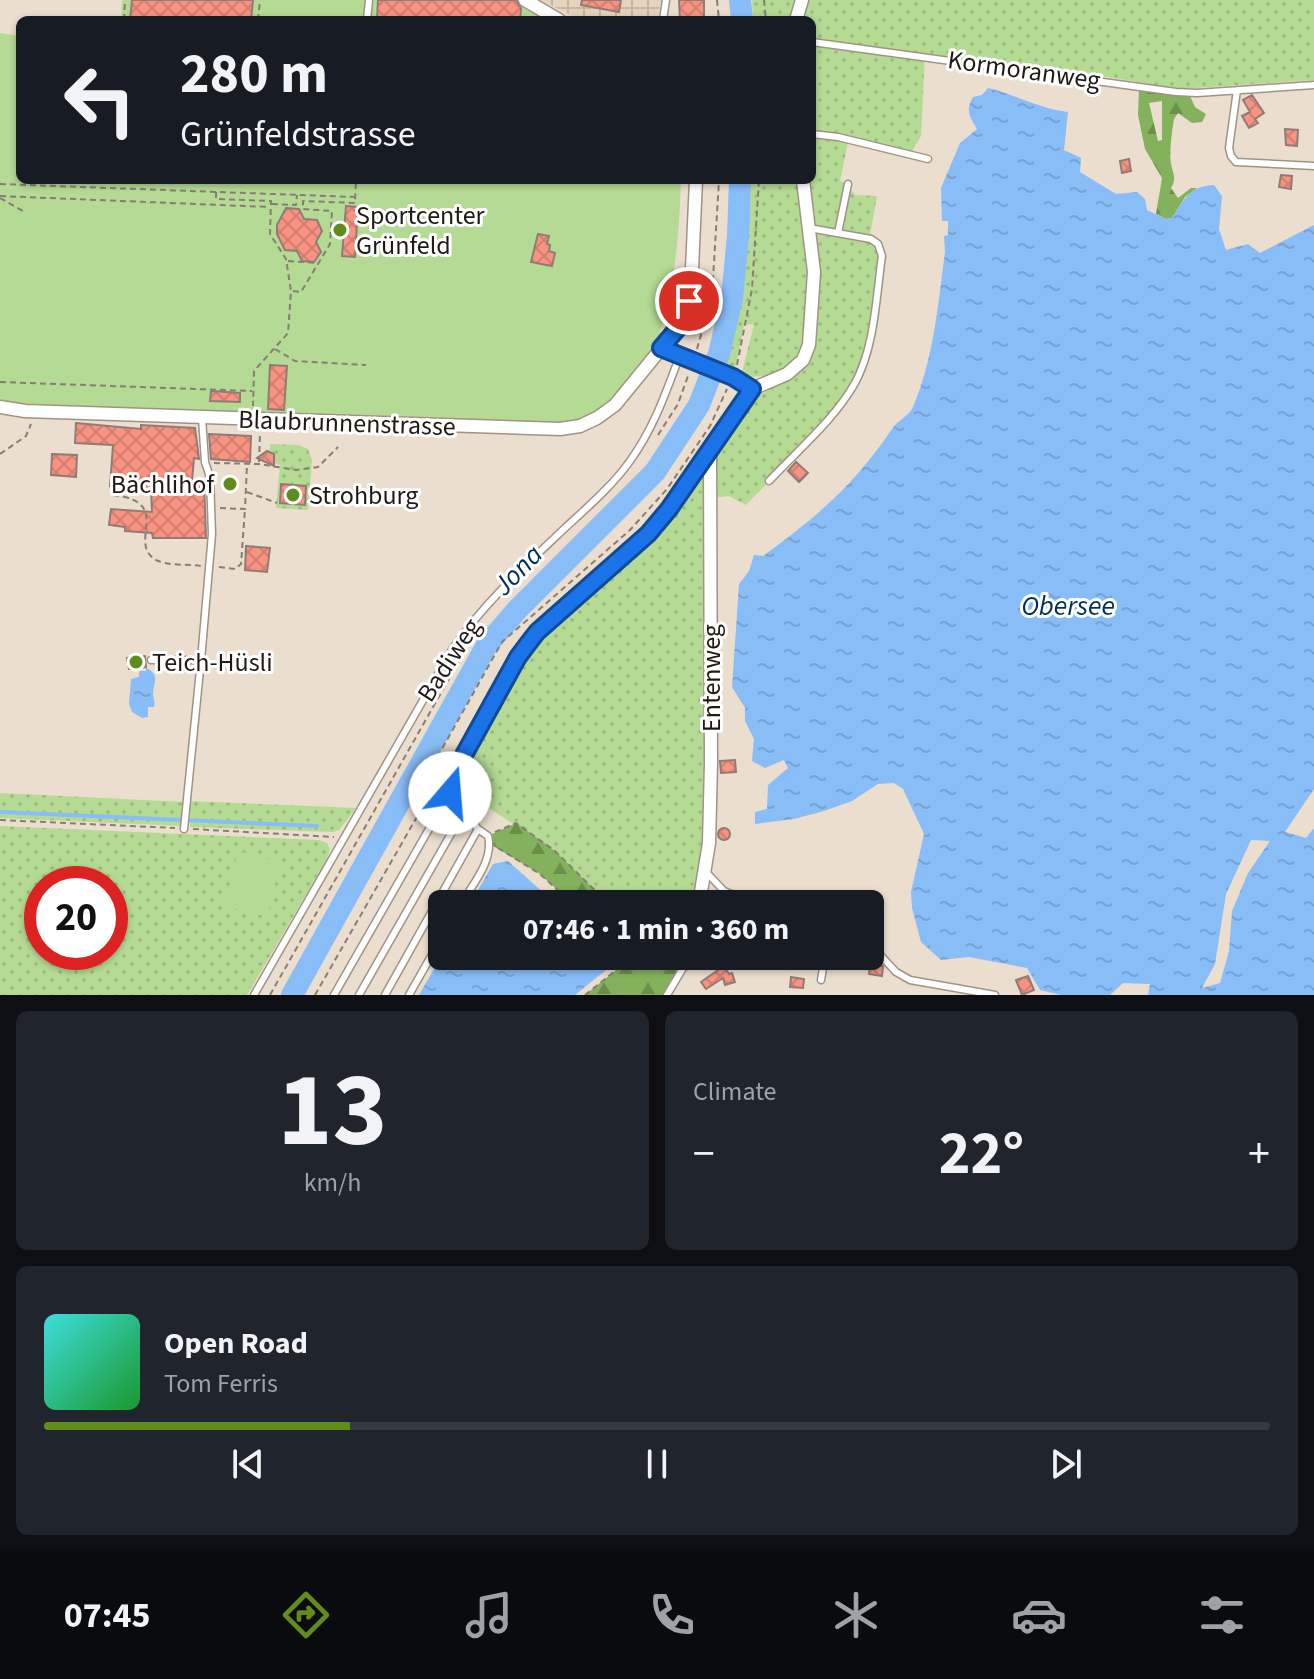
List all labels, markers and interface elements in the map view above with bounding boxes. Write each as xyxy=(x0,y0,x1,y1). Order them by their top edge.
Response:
text: 280 m xyxy=(180,35,328,114)
street label: Kormoranweg xyxy=(945,41,1103,99)
icon: left xyxy=(48,48,152,152)
text: Grünfeldstrasse xyxy=(180,109,416,160)
place label: Sportcenter Grünfeld xyxy=(356,197,486,264)
marker: Sportcenter Grünfeld xyxy=(331,221,349,239)
pin xyxy=(655,267,723,335)
icon: arrive xyxy=(667,279,711,323)
street label: Blaubrunnenstrasse xyxy=(238,401,456,445)
place label: Bächlihof xyxy=(111,466,215,503)
marker: Bächlihof xyxy=(221,475,239,493)
place label: Strohburg xyxy=(309,477,418,514)
marker: Strohburg xyxy=(284,486,302,504)
water label: Jona xyxy=(483,536,552,605)
water label: Obersee xyxy=(1021,586,1115,626)
street label: Badiweg xyxy=(408,611,490,709)
street label: Entenweg xyxy=(693,624,730,732)
place label: Teich-Hüsli xyxy=(152,644,273,681)
marker: Teich-Hüsli xyxy=(127,653,145,671)
position arrow xyxy=(408,751,492,835)
speed limit sign: 20 xyxy=(24,866,128,970)
text: 07:46 · 1 min · 360 m xyxy=(523,908,789,951)
text: 13 xyxy=(278,1038,387,1186)
text: Climate xyxy=(693,1073,777,1110)
text: 22° xyxy=(939,1112,1024,1197)
text: − xyxy=(693,1123,715,1186)
text: + xyxy=(1248,1123,1270,1186)
text: km/h xyxy=(304,1164,361,1201)
text: Open Road xyxy=(164,1322,308,1365)
text: Tom Ferris xyxy=(164,1365,278,1402)
icon: previous xyxy=(226,1442,270,1486)
icon: pause xyxy=(635,1442,679,1486)
icon: next xyxy=(1044,1442,1088,1486)
icon: directions xyxy=(278,1587,334,1643)
icon: music xyxy=(461,1587,517,1643)
icon: phone xyxy=(644,1587,700,1643)
icon: climate xyxy=(828,1587,884,1643)
icon: car xyxy=(1011,1587,1067,1643)
icon: filters xyxy=(1194,1587,1250,1643)
text: 07:45 xyxy=(64,1590,150,1641)

